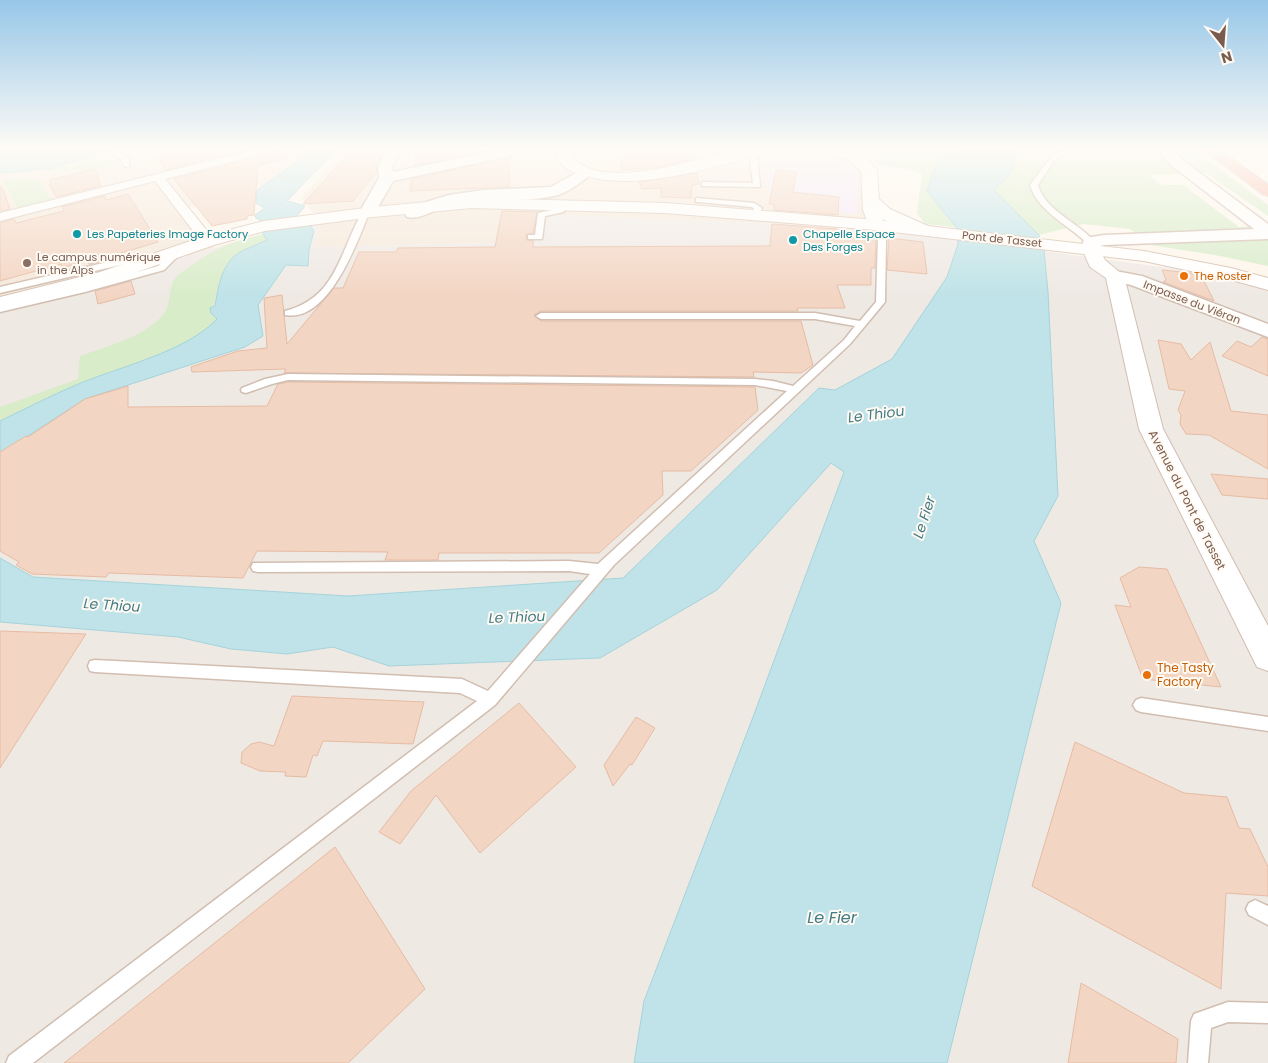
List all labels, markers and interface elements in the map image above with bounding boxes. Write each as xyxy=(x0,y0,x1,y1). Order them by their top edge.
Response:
north arrow xyxy=(1198,20,1248,70)
text: N xyxy=(1219,46,1235,69)
place label: Les Papeteries Image Factory xyxy=(87,226,249,242)
place label: Chapelle Espace Des Forges xyxy=(803,226,895,255)
street label: Pont de Tasset xyxy=(961,227,1043,251)
marker: Les Papeteries Image Factory xyxy=(71,228,83,240)
marker: Chapelle Espace Des Forges xyxy=(787,234,799,246)
place label: Le campus numérique in the Alps xyxy=(37,249,161,278)
marker: Le campus numérique in the Alps xyxy=(21,257,33,269)
place label: The Roster xyxy=(1194,268,1251,284)
marker: The Roster xyxy=(1178,270,1190,282)
street label: Impasse du Viéran xyxy=(1141,276,1243,328)
water label: Le Thiou xyxy=(847,401,905,427)
street label: Avenue du Pont de Tasset xyxy=(1145,427,1230,573)
water label: Le Fier xyxy=(908,493,940,541)
water label: Le Thiou xyxy=(83,593,141,617)
water label: Le Thiou xyxy=(488,606,546,628)
place label: The Tasty Factory xyxy=(1157,659,1214,690)
marker: The Tasty Factory xyxy=(1141,669,1153,681)
water label: Le Fier xyxy=(807,906,858,929)

